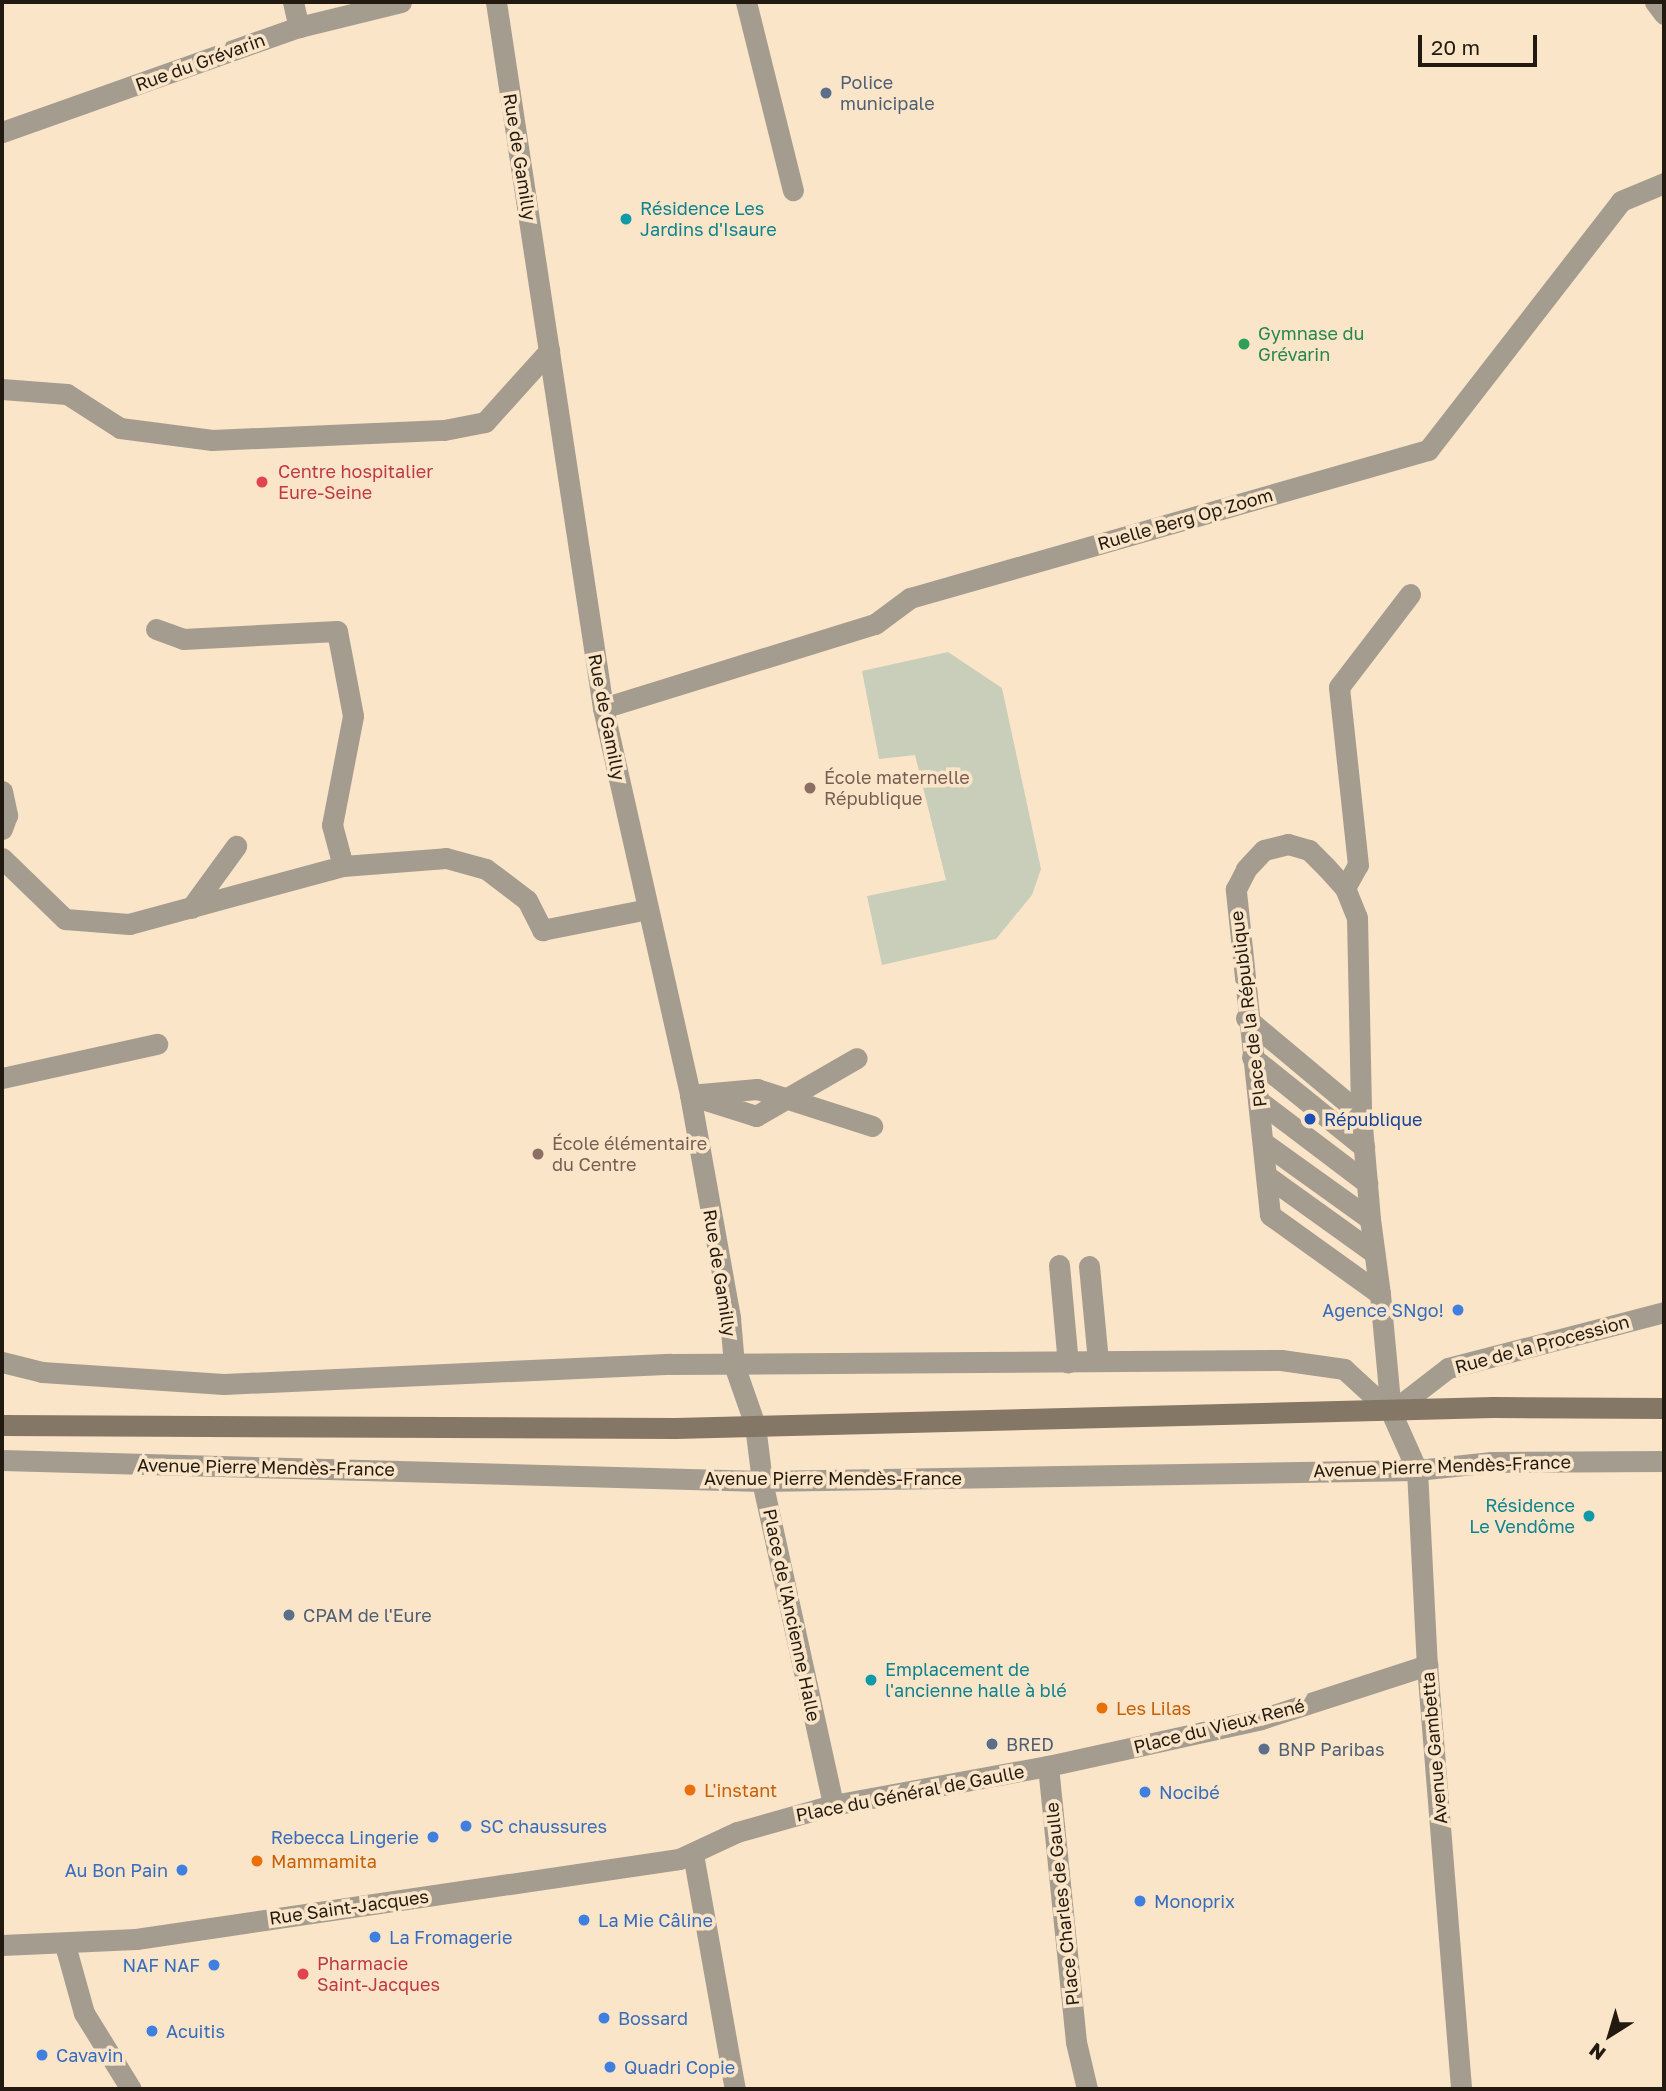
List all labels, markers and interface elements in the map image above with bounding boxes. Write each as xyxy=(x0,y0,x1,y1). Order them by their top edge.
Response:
scale bar xyxy=(1421,21,1540,65)
street label: Rue du Grévarin xyxy=(132,29,268,95)
text: 20 m xyxy=(1431,34,1480,60)
place label: Police municipale xyxy=(840,72,935,114)
marker: Police municipale xyxy=(818,85,834,101)
street label: Rue de Gamilly xyxy=(499,92,541,222)
place label: Résidence Les Jardins d'Isaure xyxy=(640,198,777,241)
marker: Résidence Les Jardins d'Isaure xyxy=(618,211,634,227)
place label: Gymnase du Grévarin xyxy=(1258,323,1364,366)
marker: Gymnase du Grévarin xyxy=(1236,336,1252,352)
place label: Centre hospitalier Eure-Seine xyxy=(278,461,433,504)
marker: Centre hospitalier Eure-Seine xyxy=(252,472,272,492)
street label: Ruelle Berg Op Zoom xyxy=(1095,484,1275,554)
street label: Rue de Gamilly xyxy=(584,652,630,782)
place label: École maternelle République xyxy=(824,767,970,810)
marker: École maternelle République xyxy=(802,780,818,796)
street label: Place de la République xyxy=(1225,910,1271,1108)
place label: République xyxy=(1324,1108,1423,1130)
marker: République xyxy=(1302,1111,1318,1127)
place label: École élémentaire du Centre xyxy=(552,1133,707,1176)
marker: École élémentaire du Centre xyxy=(530,1146,546,1162)
street label: Rue de Gamilly xyxy=(699,1208,741,1338)
place label: Agence SNgo! xyxy=(1322,1299,1444,1321)
marker: Agence SNgo! xyxy=(1450,1302,1466,1318)
street label: Rue de la Procession xyxy=(1452,1310,1632,1378)
street label: Avenue Pierre Mendès-France xyxy=(1313,1451,1571,1481)
street label: Avenue Pierre Mendès-France xyxy=(137,1454,395,1480)
street label: Avenue Pierre Mendès-France xyxy=(704,1467,962,1489)
place label: Résidence Le Vendôme xyxy=(1469,1495,1575,1538)
street label: Place de l'Ancienne Halle xyxy=(759,1507,825,1723)
marker: Résidence Le Vendôme xyxy=(1581,1508,1597,1524)
place label: CPAM de l'Eure xyxy=(303,1604,432,1626)
marker: CPAM de l'Eure xyxy=(281,1607,297,1623)
place label: Emplacement de l'ancienne halle à blé xyxy=(885,1659,1067,1702)
street label: Avenue Gambetta xyxy=(1417,1671,1451,1825)
marker: Emplacement de l'ancienne halle à blé xyxy=(863,1672,879,1688)
street label: Place du Vieux René xyxy=(1131,1694,1307,1758)
place label: Les Lilas xyxy=(1116,1697,1191,1719)
marker: Les Lilas xyxy=(1094,1700,1110,1716)
place label: BRED xyxy=(1006,1733,1054,1755)
marker: BRED xyxy=(984,1736,1000,1752)
place label: BNP Paribas xyxy=(1278,1738,1384,1760)
marker: BNP Paribas xyxy=(1256,1741,1272,1757)
street label: Place du Général de Gaulle xyxy=(794,1760,1026,1826)
place label: L'instant xyxy=(704,1779,777,1801)
place label: Nocibé xyxy=(1159,1781,1220,1803)
marker: L'instant xyxy=(682,1782,698,1798)
marker: Nocibé xyxy=(1137,1784,1153,1800)
street label: Place Charles de Gaulle xyxy=(1041,1801,1083,2007)
place label: SC chaussures xyxy=(480,1815,607,1837)
marker: SC chaussures xyxy=(458,1818,474,1834)
place label: Rebecca Lingerie xyxy=(271,1826,419,1848)
marker: Rebecca Lingerie xyxy=(425,1829,441,1845)
place label: Mammamita xyxy=(271,1850,377,1872)
marker: Mammamita xyxy=(249,1853,265,1869)
place label: Au Bon Pain xyxy=(65,1859,168,1881)
marker: Au Bon Pain xyxy=(174,1862,190,1878)
street label: Rue Saint-Jacques xyxy=(268,1885,430,1929)
place label: Monoprix xyxy=(1154,1890,1235,1912)
marker: Monoprix xyxy=(1132,1893,1148,1909)
place label: La Mie Câline xyxy=(598,1909,713,1931)
marker: La Mie Câline xyxy=(576,1912,592,1928)
place label: La Fromagerie xyxy=(389,1926,512,1948)
marker: La Fromagerie xyxy=(367,1929,383,1945)
place label: Pharmacie Saint-Jacques xyxy=(317,1953,440,1996)
place label: NAF NAF xyxy=(123,1954,200,1976)
marker: NAF NAF xyxy=(206,1957,222,1973)
marker: Pharmacie Saint-Jacques xyxy=(295,1966,311,1982)
north arrow xyxy=(1575,2000,1645,2070)
place label: Bossard xyxy=(618,2007,688,2029)
marker: Bossard xyxy=(596,2010,612,2026)
place label: Acuitis xyxy=(166,2020,225,2042)
marker: Acuitis xyxy=(144,2023,160,2039)
text: N xyxy=(1584,2039,1610,2066)
place label: Cavavin xyxy=(56,2044,123,2066)
marker: Cavavin xyxy=(34,2047,50,2063)
place label: Quadri Copie xyxy=(624,2056,735,2078)
marker: Quadri Copie xyxy=(602,2059,618,2075)

